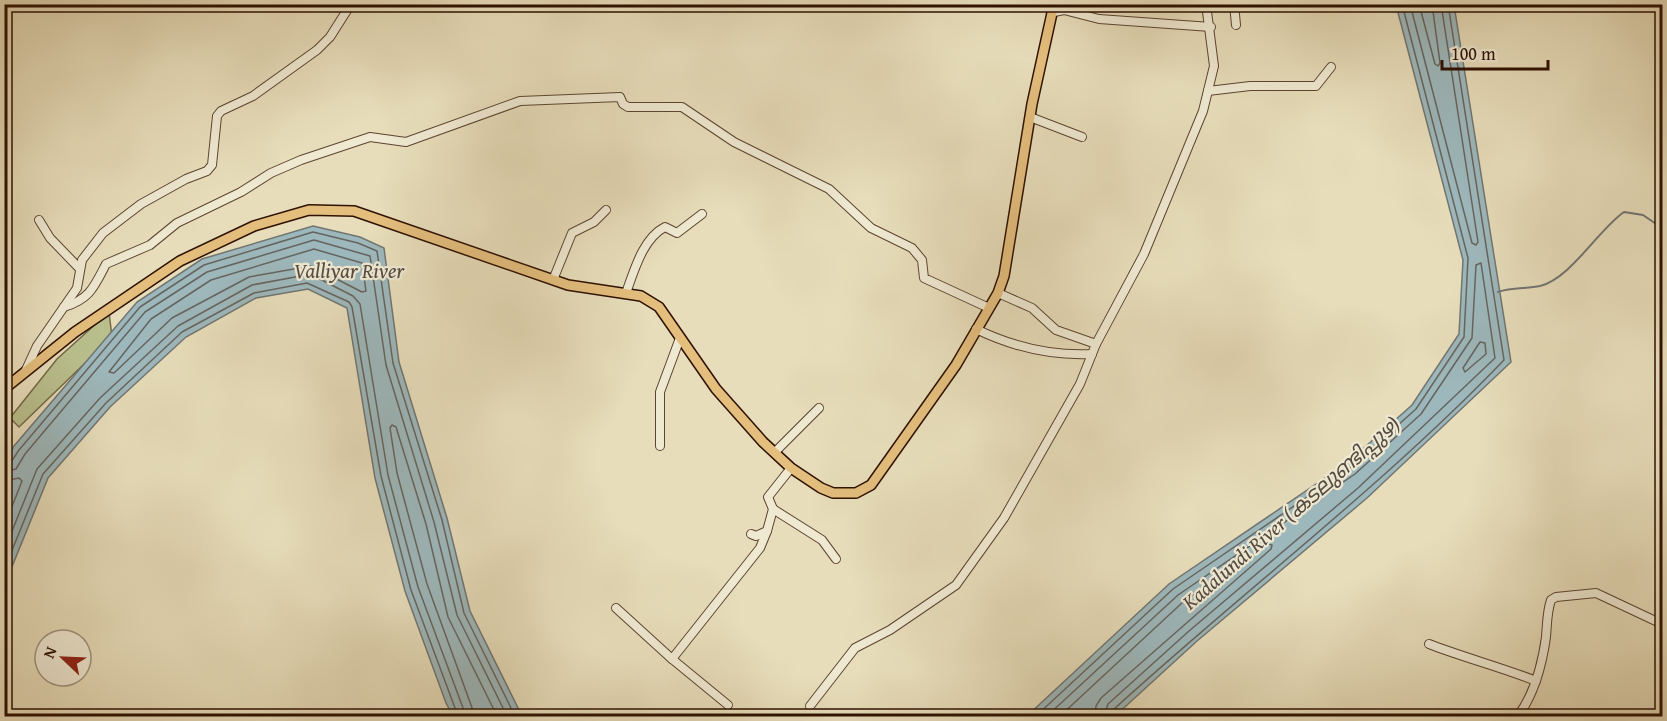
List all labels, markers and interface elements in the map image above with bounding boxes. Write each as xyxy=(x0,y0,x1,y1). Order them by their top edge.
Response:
scale bar xyxy=(1442,33,1548,71)
text: 100 m xyxy=(1451,40,1496,67)
water label: Valliyar River xyxy=(294,255,405,286)
water label: Kadalundi River (കടലുണ്ടിപ്പുഴ) xyxy=(1174,409,1407,617)
north arrow xyxy=(33,628,93,688)
text: N xyxy=(36,642,62,662)

